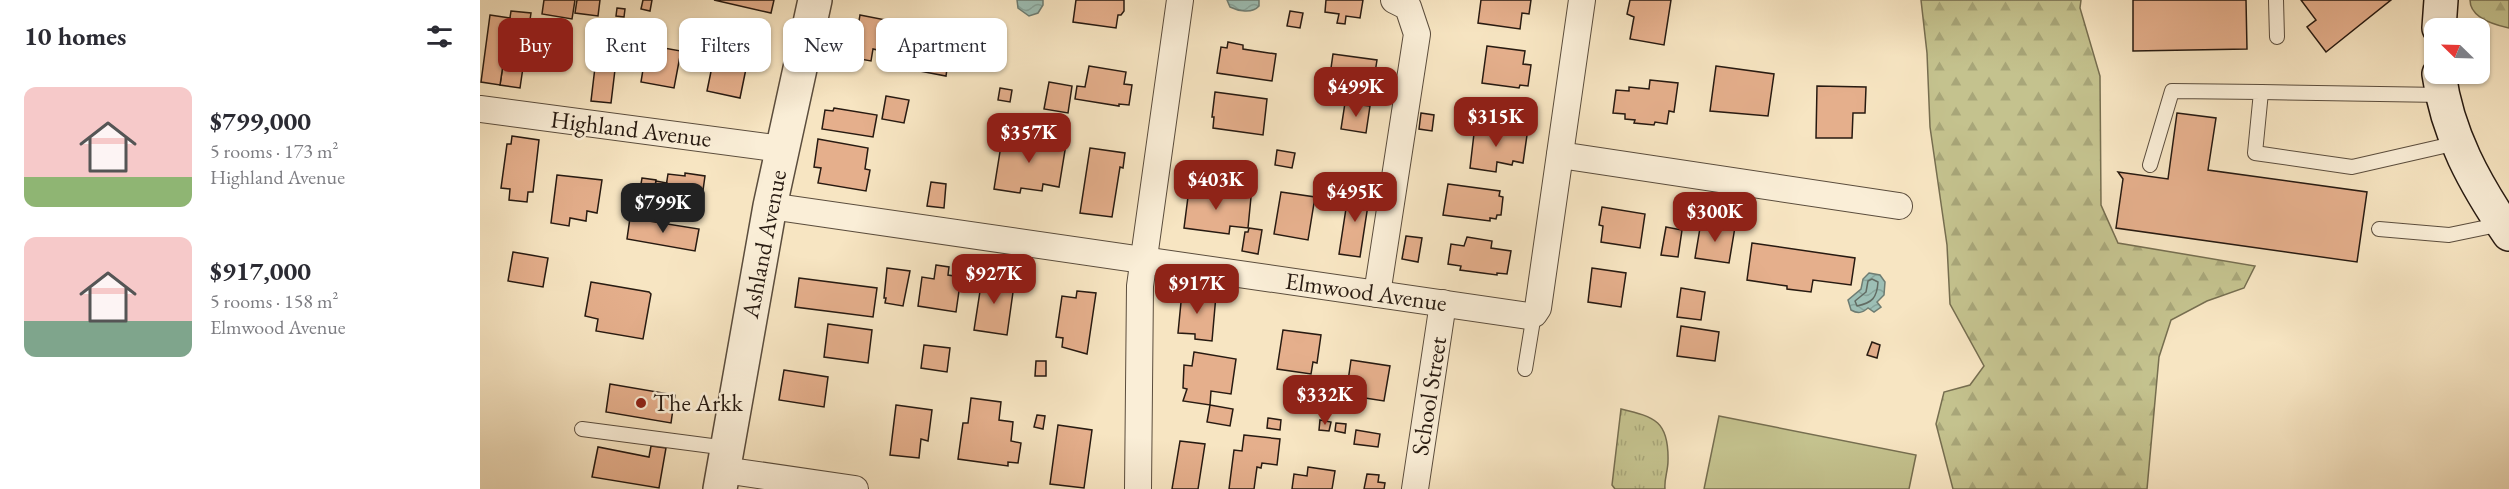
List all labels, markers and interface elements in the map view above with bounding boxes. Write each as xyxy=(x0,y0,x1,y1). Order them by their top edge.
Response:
chip: Buy xyxy=(498,18,573,72)
chip: Rent xyxy=(585,18,667,72)
chip: Filters xyxy=(679,18,771,72)
chip: New xyxy=(783,18,864,72)
chip: Apartment xyxy=(876,18,1007,72)
north arrow xyxy=(2424,18,2490,84)
map controls xyxy=(2424,18,2490,84)
text: 10 homes xyxy=(24,19,126,53)
icon: filters xyxy=(423,20,456,53)
pin: $499K xyxy=(1314,67,1398,118)
text: $499K xyxy=(1328,73,1384,99)
pin: $315K xyxy=(1454,97,1538,148)
street label: Highland Avenue xyxy=(549,103,713,154)
text: $315K xyxy=(1468,103,1524,129)
text: $799,000 xyxy=(210,104,311,138)
icon: home xyxy=(72,111,144,183)
pin: $357K xyxy=(987,113,1071,164)
text: $357K xyxy=(1001,119,1057,145)
text: 5 rooms · 173 m² xyxy=(210,138,338,164)
pin: $403K xyxy=(1174,160,1258,211)
text: Highland Avenue xyxy=(210,164,345,190)
text: $403K xyxy=(1188,166,1244,192)
street label: Ashland Avenue xyxy=(734,167,793,322)
pin: $495K xyxy=(1313,172,1397,223)
text: $495K xyxy=(1327,178,1383,204)
pin: $799K xyxy=(621,183,705,234)
text: $799K xyxy=(635,189,691,215)
pin: $300K xyxy=(1673,192,1757,243)
text: $300K xyxy=(1687,198,1743,224)
text: $917,000 xyxy=(210,254,311,288)
pin: $927K xyxy=(952,254,1036,305)
text: $927K xyxy=(966,260,1022,286)
icon: home xyxy=(72,261,144,333)
pin: $917K xyxy=(1155,264,1239,315)
street label: Elmwood Avenue xyxy=(1283,265,1449,318)
text: $917K xyxy=(1169,270,1225,296)
text: 5 rooms · 158 m² xyxy=(210,288,338,314)
text: Elmwood Avenue xyxy=(210,314,346,340)
street label: School Street xyxy=(1404,334,1453,458)
pin: $332K xyxy=(1283,375,1367,426)
text: $332K xyxy=(1297,381,1353,407)
place label: The Arkk xyxy=(653,387,743,418)
marker: The Arkk xyxy=(634,396,648,410)

